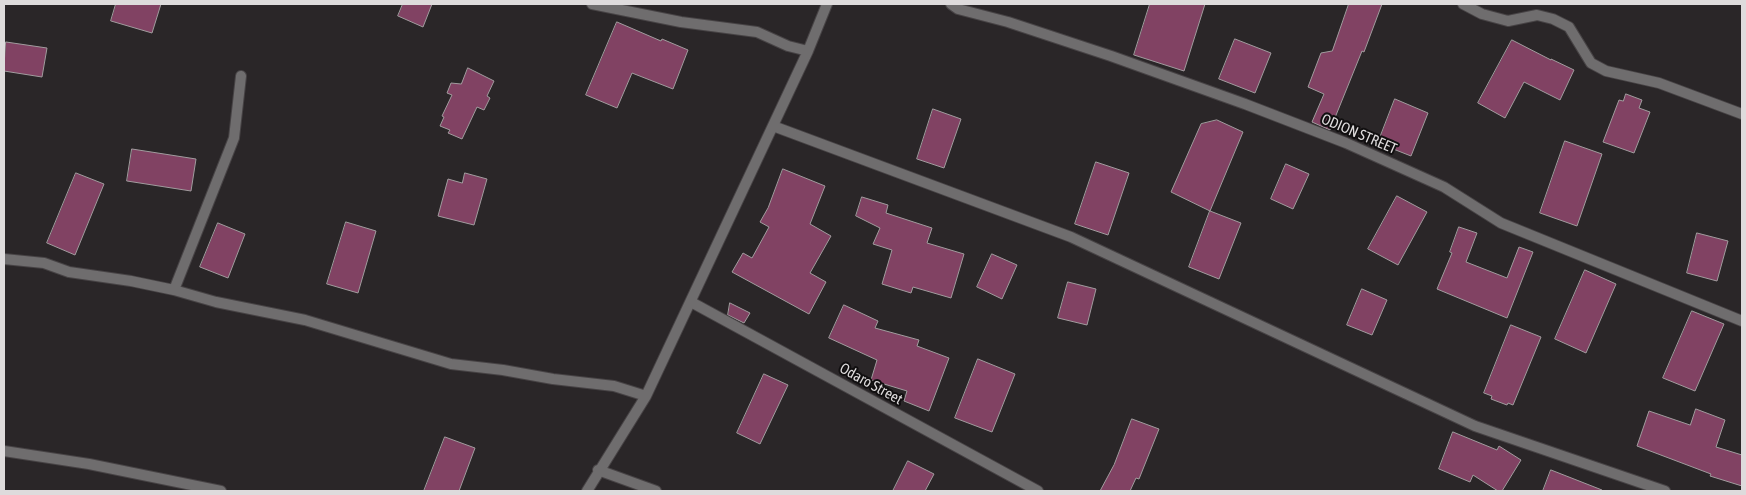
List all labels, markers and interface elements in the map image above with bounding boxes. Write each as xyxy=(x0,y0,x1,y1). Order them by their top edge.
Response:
street label: ODION STREET xyxy=(1318,110,1400,158)
street label: Odaro Street xyxy=(836,359,906,409)

